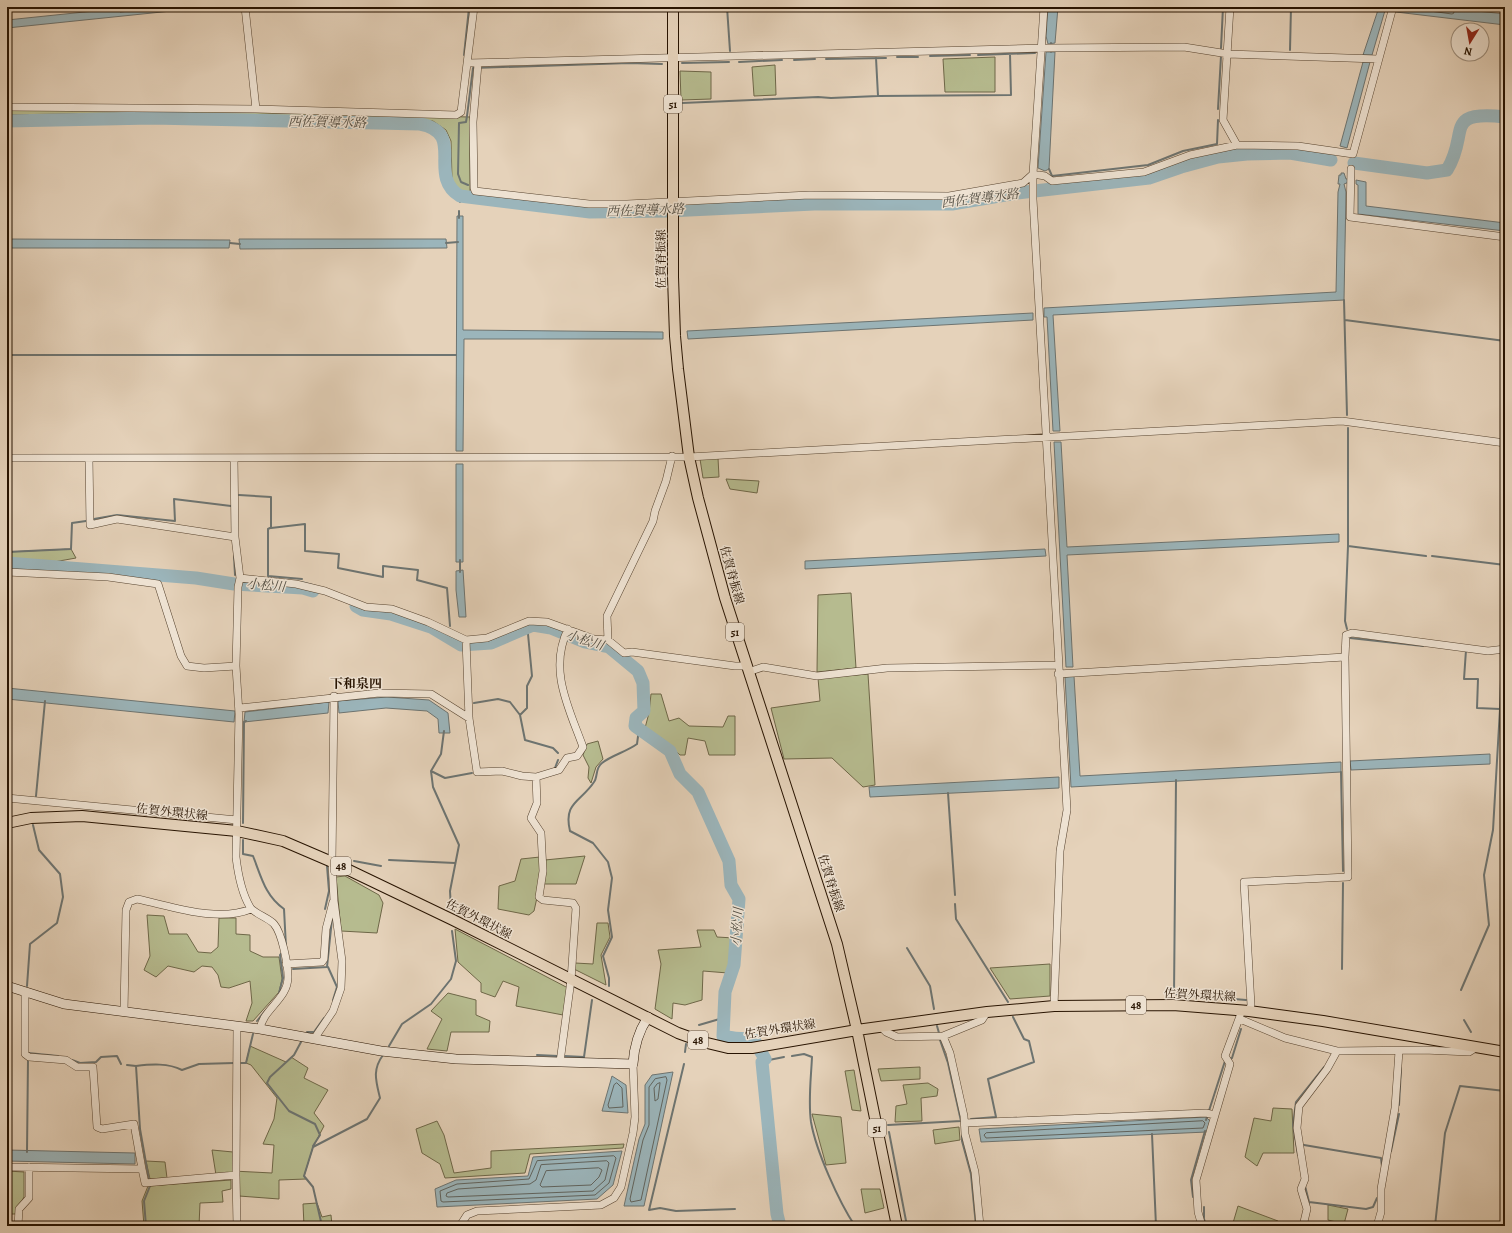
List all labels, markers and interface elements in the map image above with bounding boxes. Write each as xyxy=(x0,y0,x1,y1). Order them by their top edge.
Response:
north arrow xyxy=(1450,22,1490,62)
text: N xyxy=(1463,43,1474,59)
road number: 51 xyxy=(664,95,682,113)
water label: 西佐賀導水路 xyxy=(288,113,367,131)
water label: 西佐賀導水路 xyxy=(940,185,1021,211)
water label: 西佐賀導水路 xyxy=(606,200,685,220)
street label: 佐賀脊振線 xyxy=(653,229,669,289)
street label: 佐賀脊振線 xyxy=(716,544,748,606)
water label: 小松川 xyxy=(246,575,288,595)
road number: 51 xyxy=(726,623,744,641)
water label: 小松川 xyxy=(564,626,608,655)
district label: 下和泉四 xyxy=(330,675,382,692)
street label: 佐賀外環状線 xyxy=(135,800,209,824)
street label: 佐賀脊振線 xyxy=(814,852,848,914)
road number: 48 xyxy=(331,857,351,875)
street label: 佐賀外環状線 xyxy=(443,896,515,942)
water label: 小松川 xyxy=(727,905,747,947)
street label: 佐賀外環状線 xyxy=(1164,985,1236,1005)
road number: 48 xyxy=(1126,996,1146,1014)
street label: 佐賀外環状線 xyxy=(743,1015,817,1043)
road number: 48 xyxy=(688,1031,708,1049)
road number: 51 xyxy=(868,1119,886,1137)

